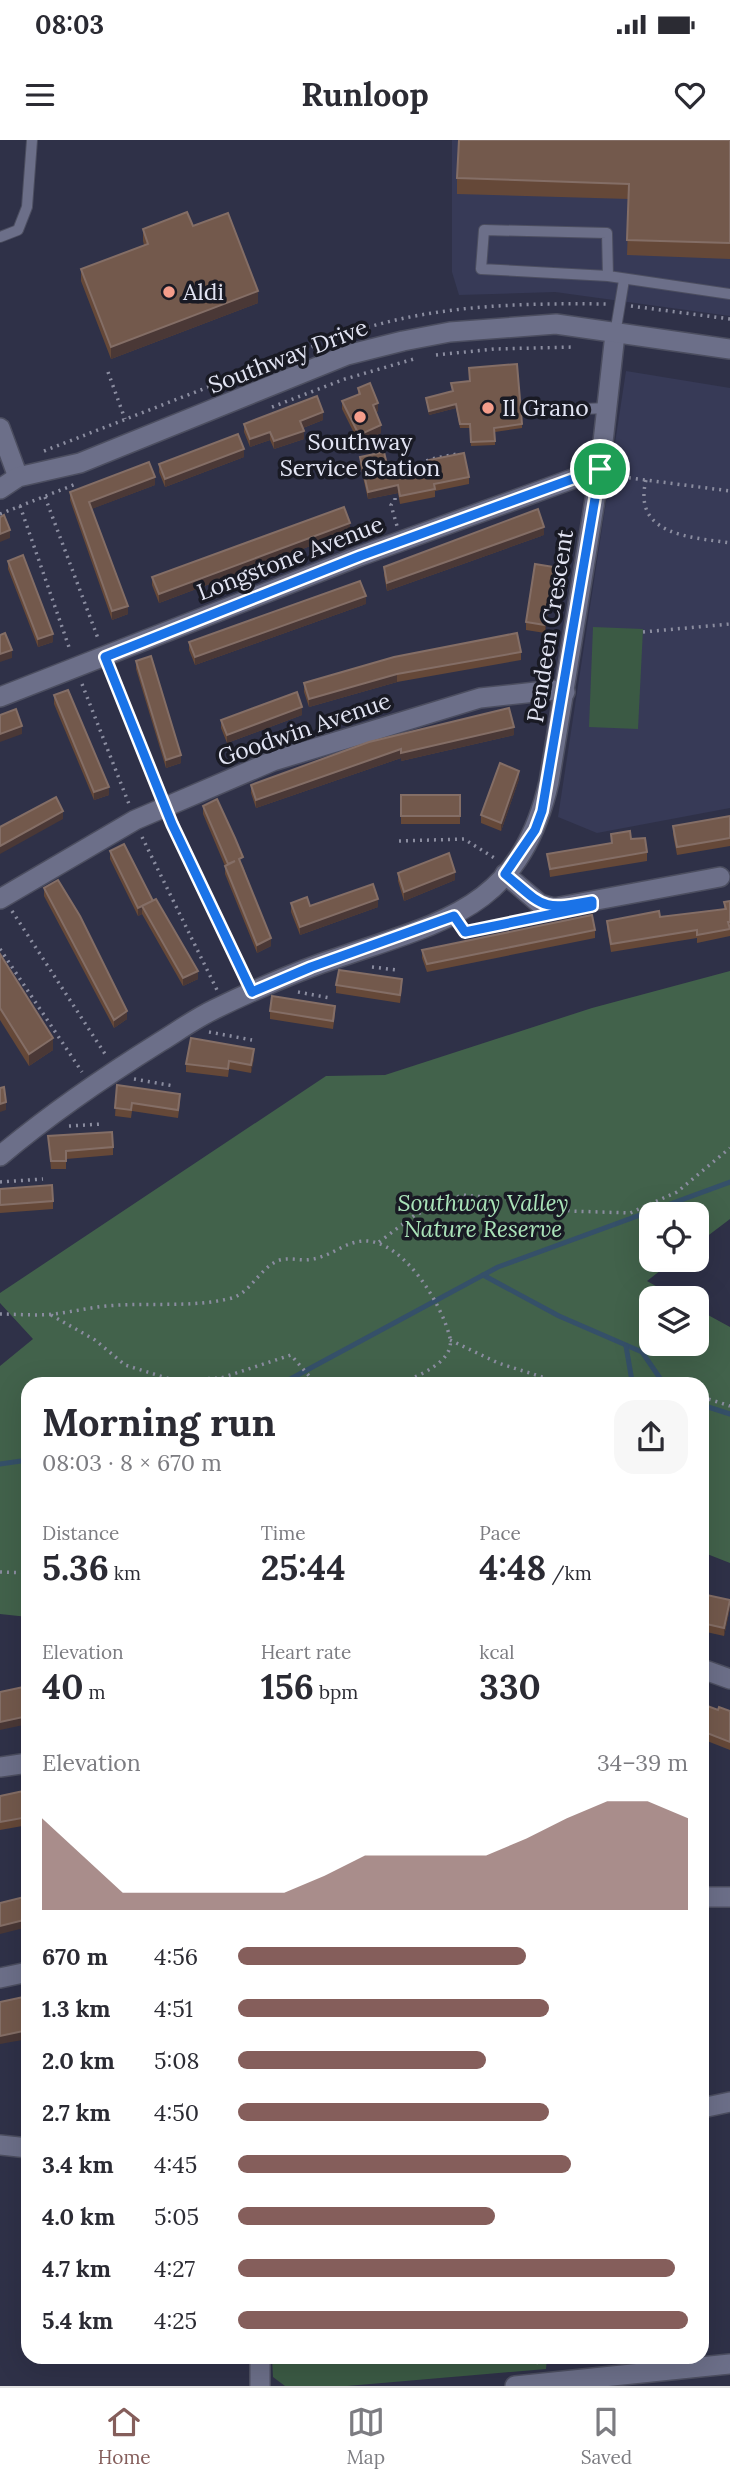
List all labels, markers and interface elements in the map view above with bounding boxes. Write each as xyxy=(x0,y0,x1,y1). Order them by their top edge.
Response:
text: 08:03 xyxy=(35,8,104,41)
text: Runloop xyxy=(301,74,429,115)
icon: menu xyxy=(21,76,59,114)
icon: heart xyxy=(671,76,709,114)
place label: Aldi xyxy=(182,277,224,306)
marker: Aldi xyxy=(161,284,177,300)
street label: Southway Drive xyxy=(204,312,372,399)
place label: Il Grano xyxy=(502,393,589,422)
marker: Il Grano xyxy=(480,400,496,416)
marker: Southway Service Station xyxy=(352,409,368,425)
place label: Southway Service Station xyxy=(280,427,440,482)
pin xyxy=(570,439,630,499)
icon: arrive xyxy=(581,450,619,488)
street label: Longstone Avenue xyxy=(193,509,387,606)
street label: Pendeen Crescent xyxy=(520,527,579,724)
street label: Goodwin Avenue xyxy=(214,685,394,772)
park label: Southway Valley Nature Reserve xyxy=(397,1188,569,1243)
map controls xyxy=(639,1202,709,1356)
button: locate xyxy=(639,1202,709,1272)
button: layers xyxy=(639,1286,709,1356)
text: Morning run xyxy=(42,1398,276,1446)
button: share xyxy=(614,1400,688,1474)
text: 08:03 · 8 × 670 m xyxy=(42,1448,222,1477)
text: Distance xyxy=(42,1521,119,1545)
text: Time xyxy=(261,1521,305,1545)
text: Pace xyxy=(479,1521,521,1545)
text: 5.36 xyxy=(42,1545,109,1590)
text: 25:44 xyxy=(261,1545,346,1590)
text: 4:48 xyxy=(479,1545,546,1590)
text: km xyxy=(109,1561,141,1585)
text: /km xyxy=(546,1561,592,1585)
text: Elevation xyxy=(42,1640,124,1664)
text: Heart rate xyxy=(261,1640,351,1664)
text: kcal xyxy=(479,1640,514,1664)
text: 40 xyxy=(42,1664,83,1709)
text: 156 xyxy=(261,1664,314,1709)
text: 330 xyxy=(479,1664,541,1709)
text: m xyxy=(83,1680,105,1704)
text: bpm xyxy=(314,1680,358,1704)
text: Elevation xyxy=(42,1748,141,1777)
text: 34–39 m xyxy=(597,1748,688,1777)
text: 670 m xyxy=(42,1942,108,1971)
text: 4:56 xyxy=(154,1942,198,1971)
text: 1.3 km xyxy=(42,1994,110,2023)
text: 4:51 xyxy=(154,1994,193,2023)
text: 2.0 km xyxy=(42,2046,115,2075)
text: 5:08 xyxy=(154,2046,200,2075)
text: 2.7 km xyxy=(42,2098,111,2127)
text: 4:50 xyxy=(154,2098,199,2127)
text: 3.4 km xyxy=(42,2150,114,2179)
text: 4:45 xyxy=(154,2150,197,2179)
text: 4.0 km xyxy=(42,2202,115,2231)
text: 5:05 xyxy=(154,2202,199,2231)
text: 4.7 km xyxy=(42,2254,111,2283)
text: 4:27 xyxy=(154,2254,195,2283)
text: 5.4 km xyxy=(42,2306,113,2335)
text: 4:25 xyxy=(154,2306,197,2335)
tab: Home xyxy=(98,2403,151,2469)
tab: Map xyxy=(346,2403,385,2469)
tab: Saved xyxy=(581,2403,632,2469)

